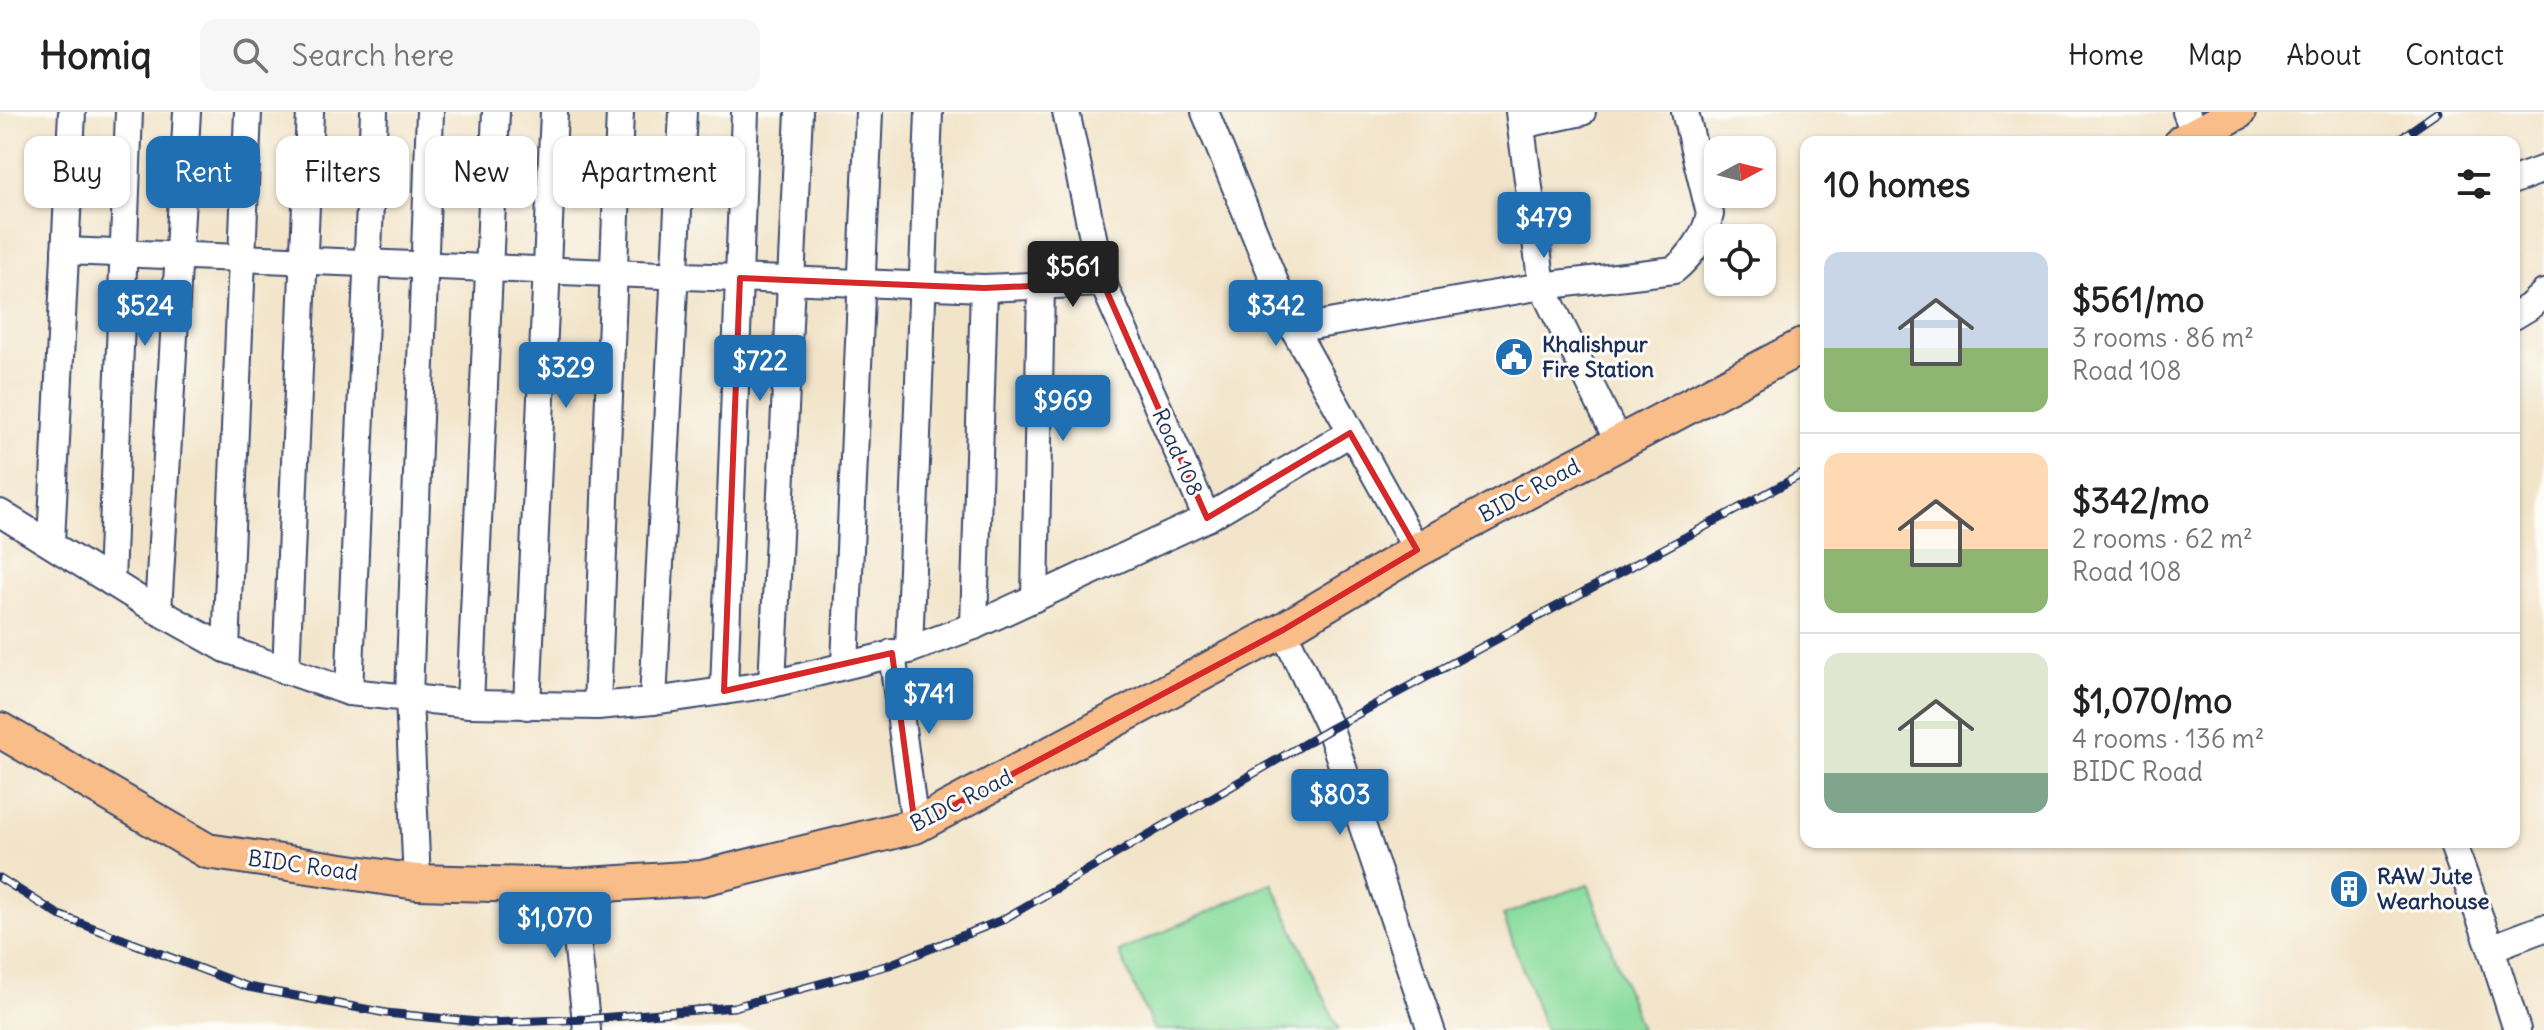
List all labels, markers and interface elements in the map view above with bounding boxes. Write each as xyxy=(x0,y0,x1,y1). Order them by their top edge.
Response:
search box xyxy=(200,19,760,91)
text: Homiq xyxy=(40,32,152,79)
icon: search xyxy=(228,33,272,77)
text: Search here xyxy=(292,36,454,74)
text: Home xyxy=(2068,37,2144,73)
text: Map xyxy=(2188,37,2242,73)
text: About xyxy=(2286,37,2361,73)
text: Contact xyxy=(2405,37,2504,73)
chip: Buy xyxy=(24,136,130,208)
chip: Rent xyxy=(146,136,260,208)
chip: Filters xyxy=(276,136,409,208)
chip: New xyxy=(425,136,537,208)
chip: Apartment xyxy=(553,136,745,208)
north arrow xyxy=(1704,136,1776,208)
map controls xyxy=(1704,136,1776,296)
icon: filters xyxy=(2452,162,2496,206)
text: 10 homes xyxy=(1824,163,1970,206)
pin: $479 xyxy=(1497,192,1591,260)
text: $479 xyxy=(1516,201,1572,234)
button: locate xyxy=(1704,224,1776,296)
pin: $561 xyxy=(1026,241,1120,309)
text: $561 xyxy=(1046,250,1100,283)
text: $561/mo xyxy=(2072,278,2204,321)
pin: $524 xyxy=(98,280,192,348)
pin: $342 xyxy=(1229,280,1323,348)
icon: home xyxy=(1888,284,1984,380)
text: $524 xyxy=(116,289,174,322)
text: $342 xyxy=(1247,289,1305,322)
text: 3 rooms · 86 m² xyxy=(2072,321,2254,354)
place label: Khalishpur Fire Station xyxy=(1542,330,1654,383)
pin: $722 xyxy=(713,335,807,403)
public building icon: Khalishpur Fire Station xyxy=(1493,336,1535,378)
pin: $329 xyxy=(519,342,613,410)
text: $722 xyxy=(732,344,788,377)
text: $329 xyxy=(537,351,595,384)
text: Road 108 xyxy=(2072,354,2182,387)
pin: $969 xyxy=(1016,375,1110,443)
text: $969 xyxy=(1033,384,1093,417)
street label: Road 108 xyxy=(1146,404,1210,500)
street label: BIDC Road xyxy=(1474,452,1584,528)
text: $342/mo xyxy=(2072,479,2209,522)
icon: home xyxy=(1888,485,1984,581)
text: 2 rooms · 62 m² xyxy=(2072,522,2253,555)
text: Road 108 xyxy=(2072,555,2182,588)
pin: $741 xyxy=(882,668,976,736)
text: $741 xyxy=(903,677,955,710)
text: $1,070/mo xyxy=(2072,679,2232,722)
icon: home xyxy=(1888,685,1984,781)
text: 4 rooms · 136 m² xyxy=(2072,722,2264,755)
text: BIDC Road xyxy=(2072,755,2203,788)
street label: BIDC Road xyxy=(905,762,1017,838)
pin: $803 xyxy=(1293,769,1387,837)
text: $803 xyxy=(1309,778,1371,811)
street label: BIDC Road xyxy=(246,843,360,887)
place label: RAW Jute Wearhouse xyxy=(2377,862,2489,915)
building icon: RAW Jute Wearhouse xyxy=(2328,868,2370,910)
pin: $1,070 xyxy=(490,892,620,960)
text: $1,070 xyxy=(517,901,593,934)

